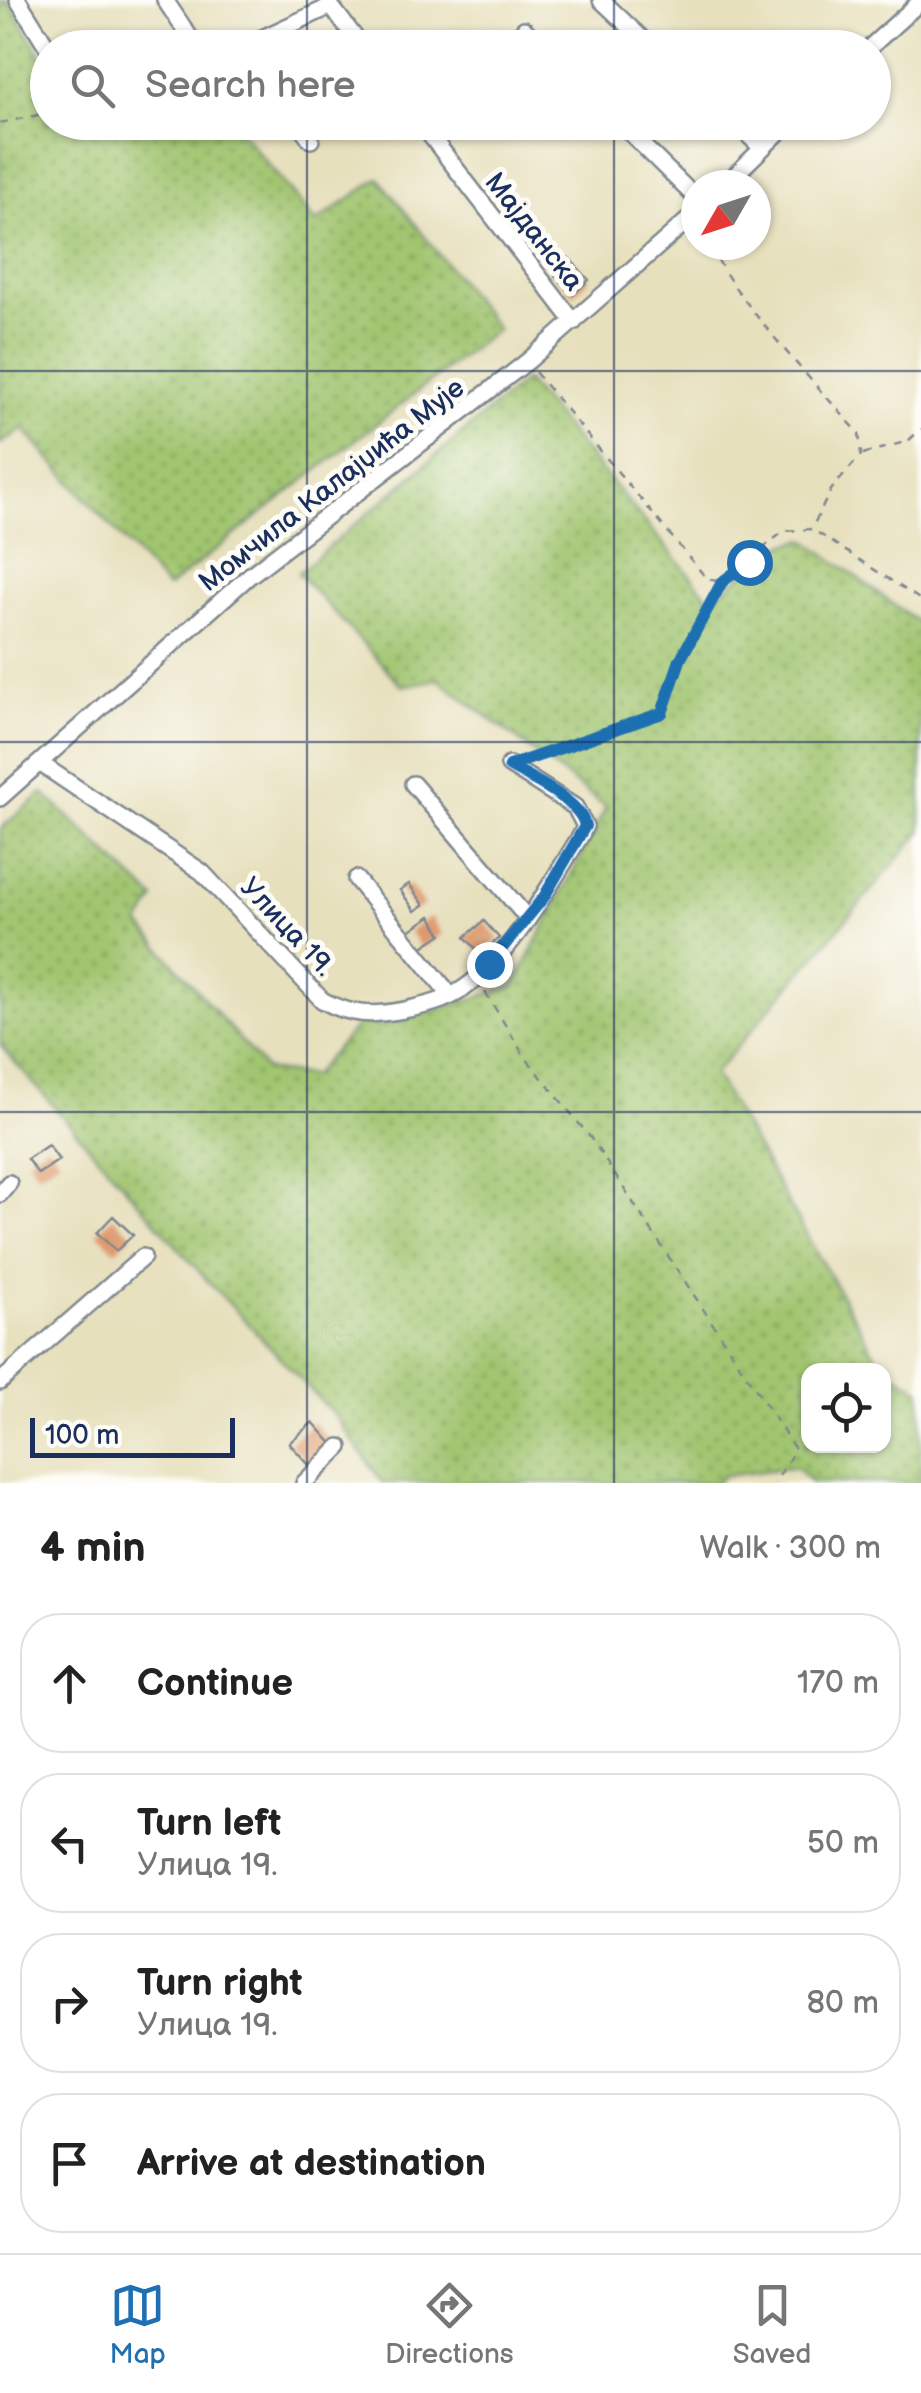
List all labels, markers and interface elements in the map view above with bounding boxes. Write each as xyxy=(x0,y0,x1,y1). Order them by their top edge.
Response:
search box xyxy=(30,30,891,140)
icon: search xyxy=(65,58,120,113)
text: Search here xyxy=(145,63,356,108)
street label: Мајданска xyxy=(478,166,590,298)
north arrow xyxy=(681,170,771,260)
street label: Момчила Калајџића Мује xyxy=(193,371,471,599)
route start xyxy=(727,540,773,586)
street label: Улица 19. xyxy=(233,871,341,983)
route end xyxy=(467,942,513,988)
map controls xyxy=(801,1363,891,1453)
button: locate xyxy=(801,1363,891,1453)
scale bar xyxy=(30,1413,235,1458)
text: 100 m xyxy=(45,1419,119,1452)
text: 4 min xyxy=(40,1523,146,1574)
text: Walk · 300 m xyxy=(699,1529,881,1568)
icon: ahead xyxy=(42,1656,97,1711)
text: Continue xyxy=(137,1661,293,1706)
text: 170 m xyxy=(797,1664,879,1703)
text: Turn left xyxy=(137,1801,281,1846)
icon: left xyxy=(42,1816,97,1871)
text: 50 m xyxy=(807,1824,879,1863)
text: Улица 19. xyxy=(137,1846,277,1885)
text: Turn right xyxy=(137,1961,302,2006)
icon: right xyxy=(42,1976,97,2031)
text: 80 m xyxy=(806,1984,879,2023)
text: Улица 19. xyxy=(137,2006,277,2045)
icon: arrive xyxy=(42,2136,97,2191)
text: Arrive at destination xyxy=(137,2141,486,2186)
tab: Map xyxy=(110,2278,166,2371)
tab: Directions xyxy=(385,2278,514,2371)
tab: Saved xyxy=(733,2278,811,2371)

